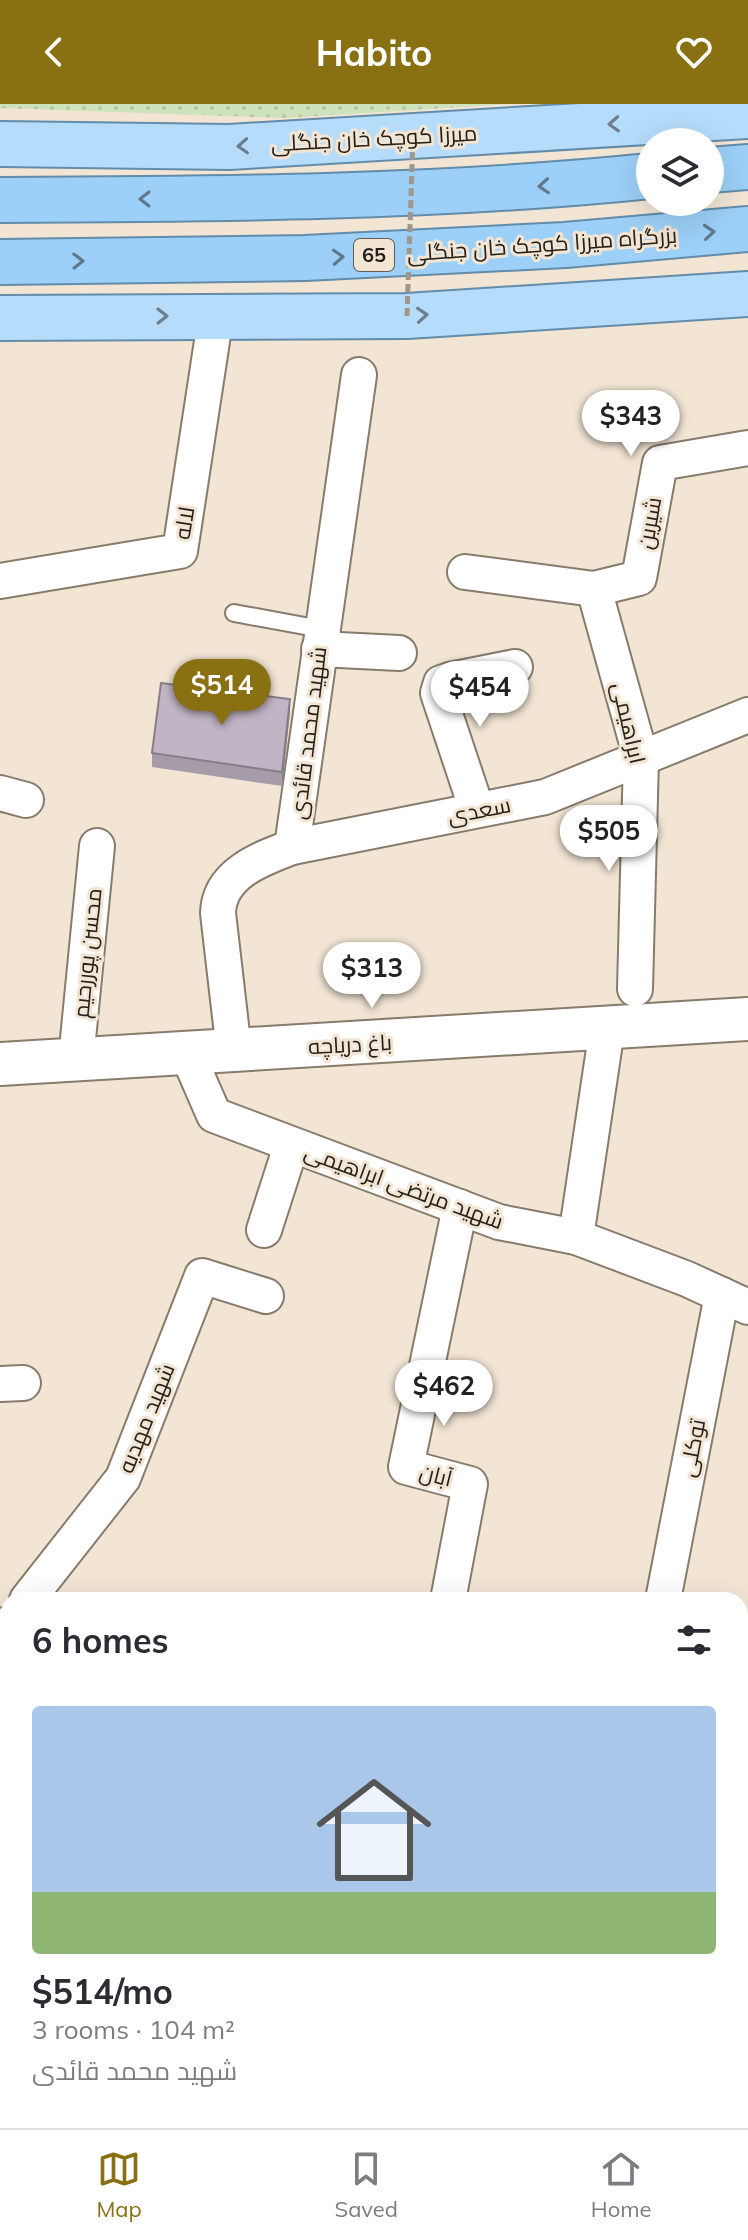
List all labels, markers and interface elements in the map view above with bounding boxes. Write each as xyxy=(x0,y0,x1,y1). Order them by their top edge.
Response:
icon: back xyxy=(32,30,76,74)
text: Habito xyxy=(316,30,432,75)
icon: heart xyxy=(672,30,716,74)
one-way arrow xyxy=(607,115,620,132)
street label: میرزا کوچک خان جنگلی xyxy=(270,119,478,158)
map controls xyxy=(636,128,724,216)
button: layers xyxy=(636,128,724,216)
one-way arrow xyxy=(236,137,249,154)
one-way arrow xyxy=(538,177,551,194)
one-way arrow xyxy=(138,190,151,208)
street label: بزرگراه میرزا کوچک خان جنگلی xyxy=(406,221,678,268)
one-way arrow xyxy=(703,224,716,241)
road number: 65 xyxy=(354,239,394,271)
one-way arrow xyxy=(332,248,345,265)
one-way arrow xyxy=(72,253,85,270)
one-way arrow xyxy=(156,307,169,325)
one-way arrow xyxy=(416,307,429,324)
pin: $343 xyxy=(584,390,678,458)
text: $343 xyxy=(600,399,662,432)
street label: شیرین xyxy=(631,495,667,551)
street label: لاله xyxy=(168,505,200,541)
street label: شهید محمد قائدی xyxy=(284,645,332,821)
pin: $514 xyxy=(175,659,269,727)
pin: $454 xyxy=(433,661,527,729)
text: $514 xyxy=(191,668,253,701)
text: $454 xyxy=(449,670,511,703)
street label: ابراهیمی xyxy=(606,680,652,766)
street label: سعدی xyxy=(445,790,513,830)
pin: $505 xyxy=(562,805,656,873)
text: $505 xyxy=(578,814,640,847)
street label: محسن پوررحیم xyxy=(66,887,110,1020)
pin: $313 xyxy=(325,942,419,1010)
text: $313 xyxy=(341,951,403,984)
street label: باغ دریاچه xyxy=(307,1028,393,1061)
street label: شهید مرتضی ابراهیمی xyxy=(301,1137,507,1235)
street label: شهید مهدیه xyxy=(111,1359,181,1477)
pin: $462 xyxy=(397,1360,491,1428)
text: $462 xyxy=(413,1369,475,1402)
street label: توکلی xyxy=(673,1416,711,1479)
street label: آبان xyxy=(417,1457,455,1493)
icon: filters xyxy=(672,1618,716,1662)
text: 6 homes xyxy=(32,1619,169,1662)
icon: home xyxy=(302,1758,446,1902)
text: $514/mo xyxy=(32,1970,173,2013)
text: 3 rooms · 104 m² xyxy=(32,2013,235,2046)
text: شهید محمد قائدی xyxy=(32,2054,237,2087)
tab: Map xyxy=(96,2147,142,2223)
tab: Saved xyxy=(335,2147,398,2223)
tab: Home xyxy=(591,2147,652,2223)

